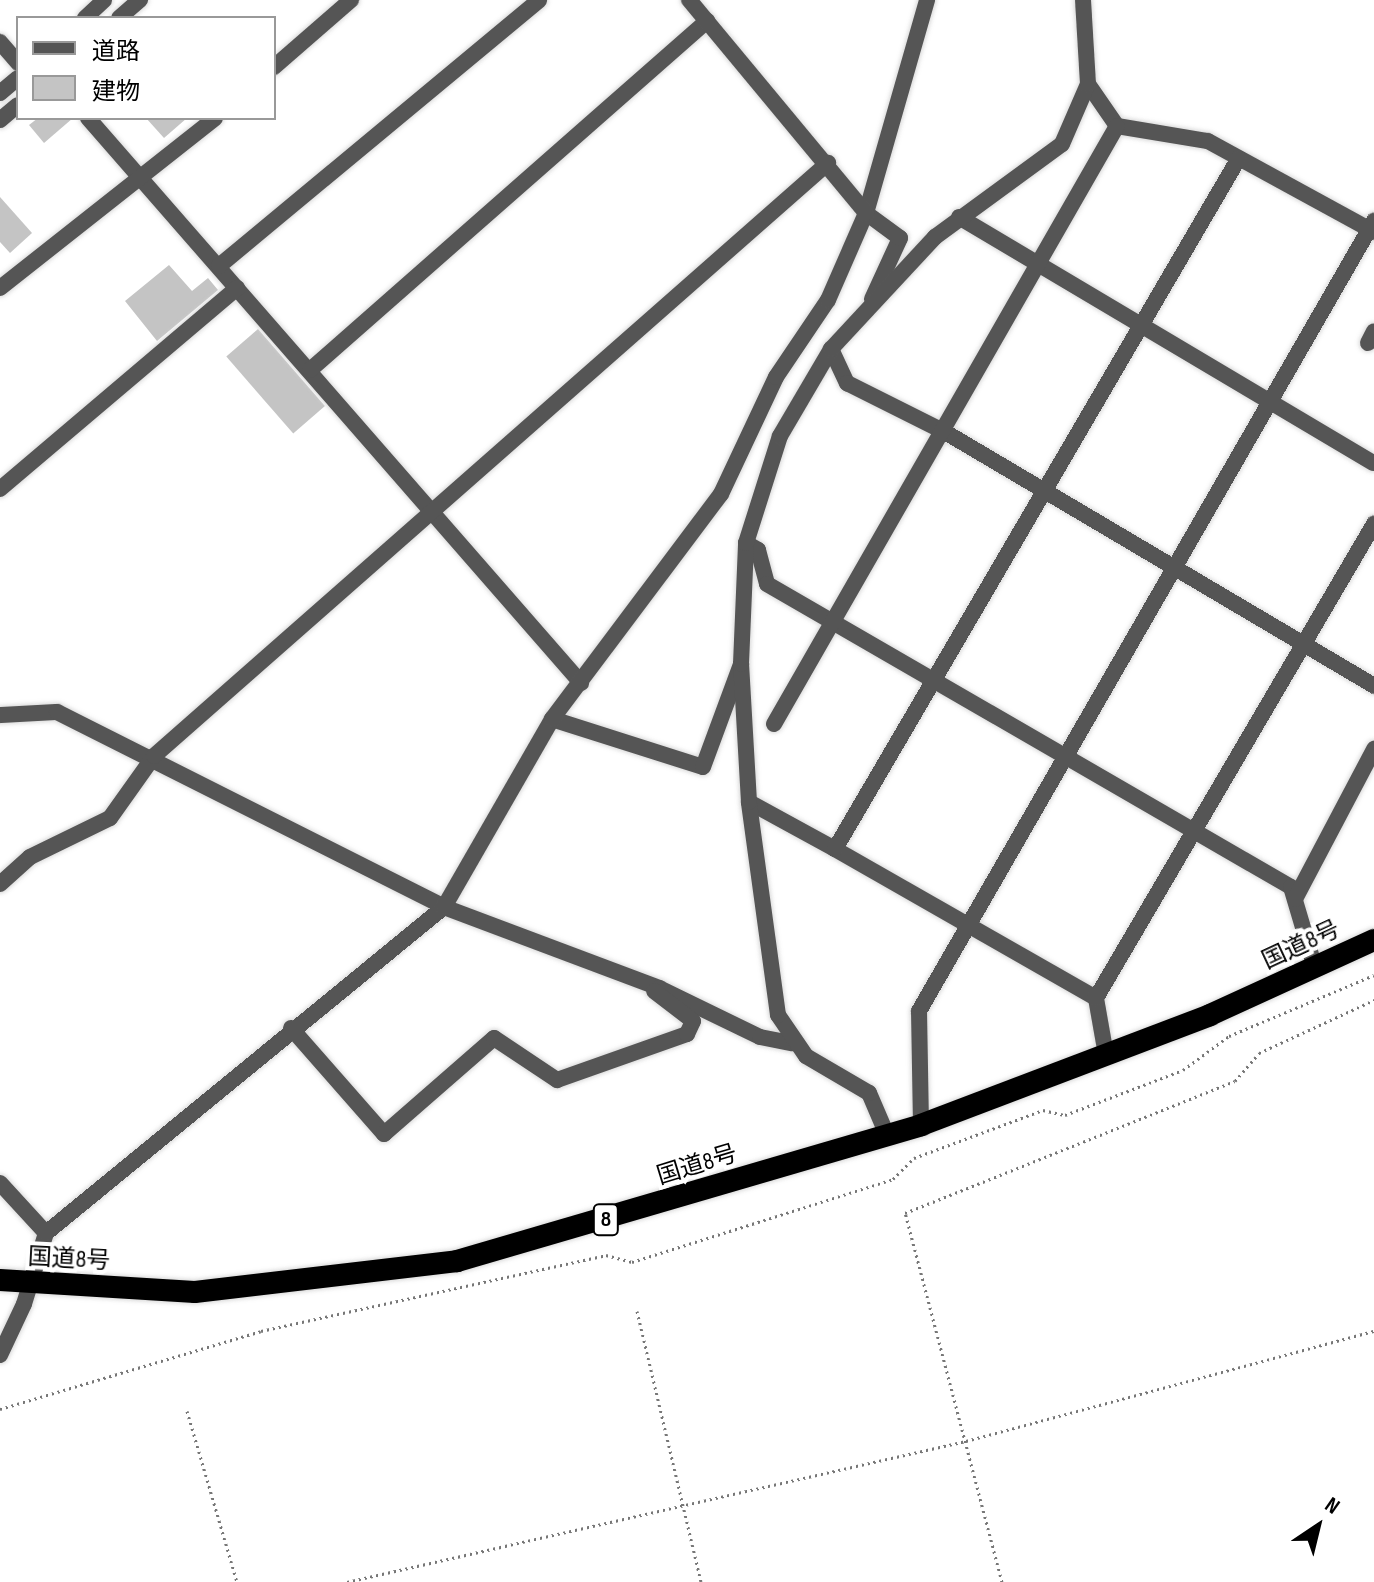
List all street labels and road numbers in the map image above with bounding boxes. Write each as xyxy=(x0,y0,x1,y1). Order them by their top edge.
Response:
street label: 国道8号 xyxy=(1258,915,1344,975)
street label: 国道8号 xyxy=(653,1139,741,1191)
road number: 8 xyxy=(592,1202,620,1238)
street label: 国道8号 xyxy=(27,1242,111,1276)

